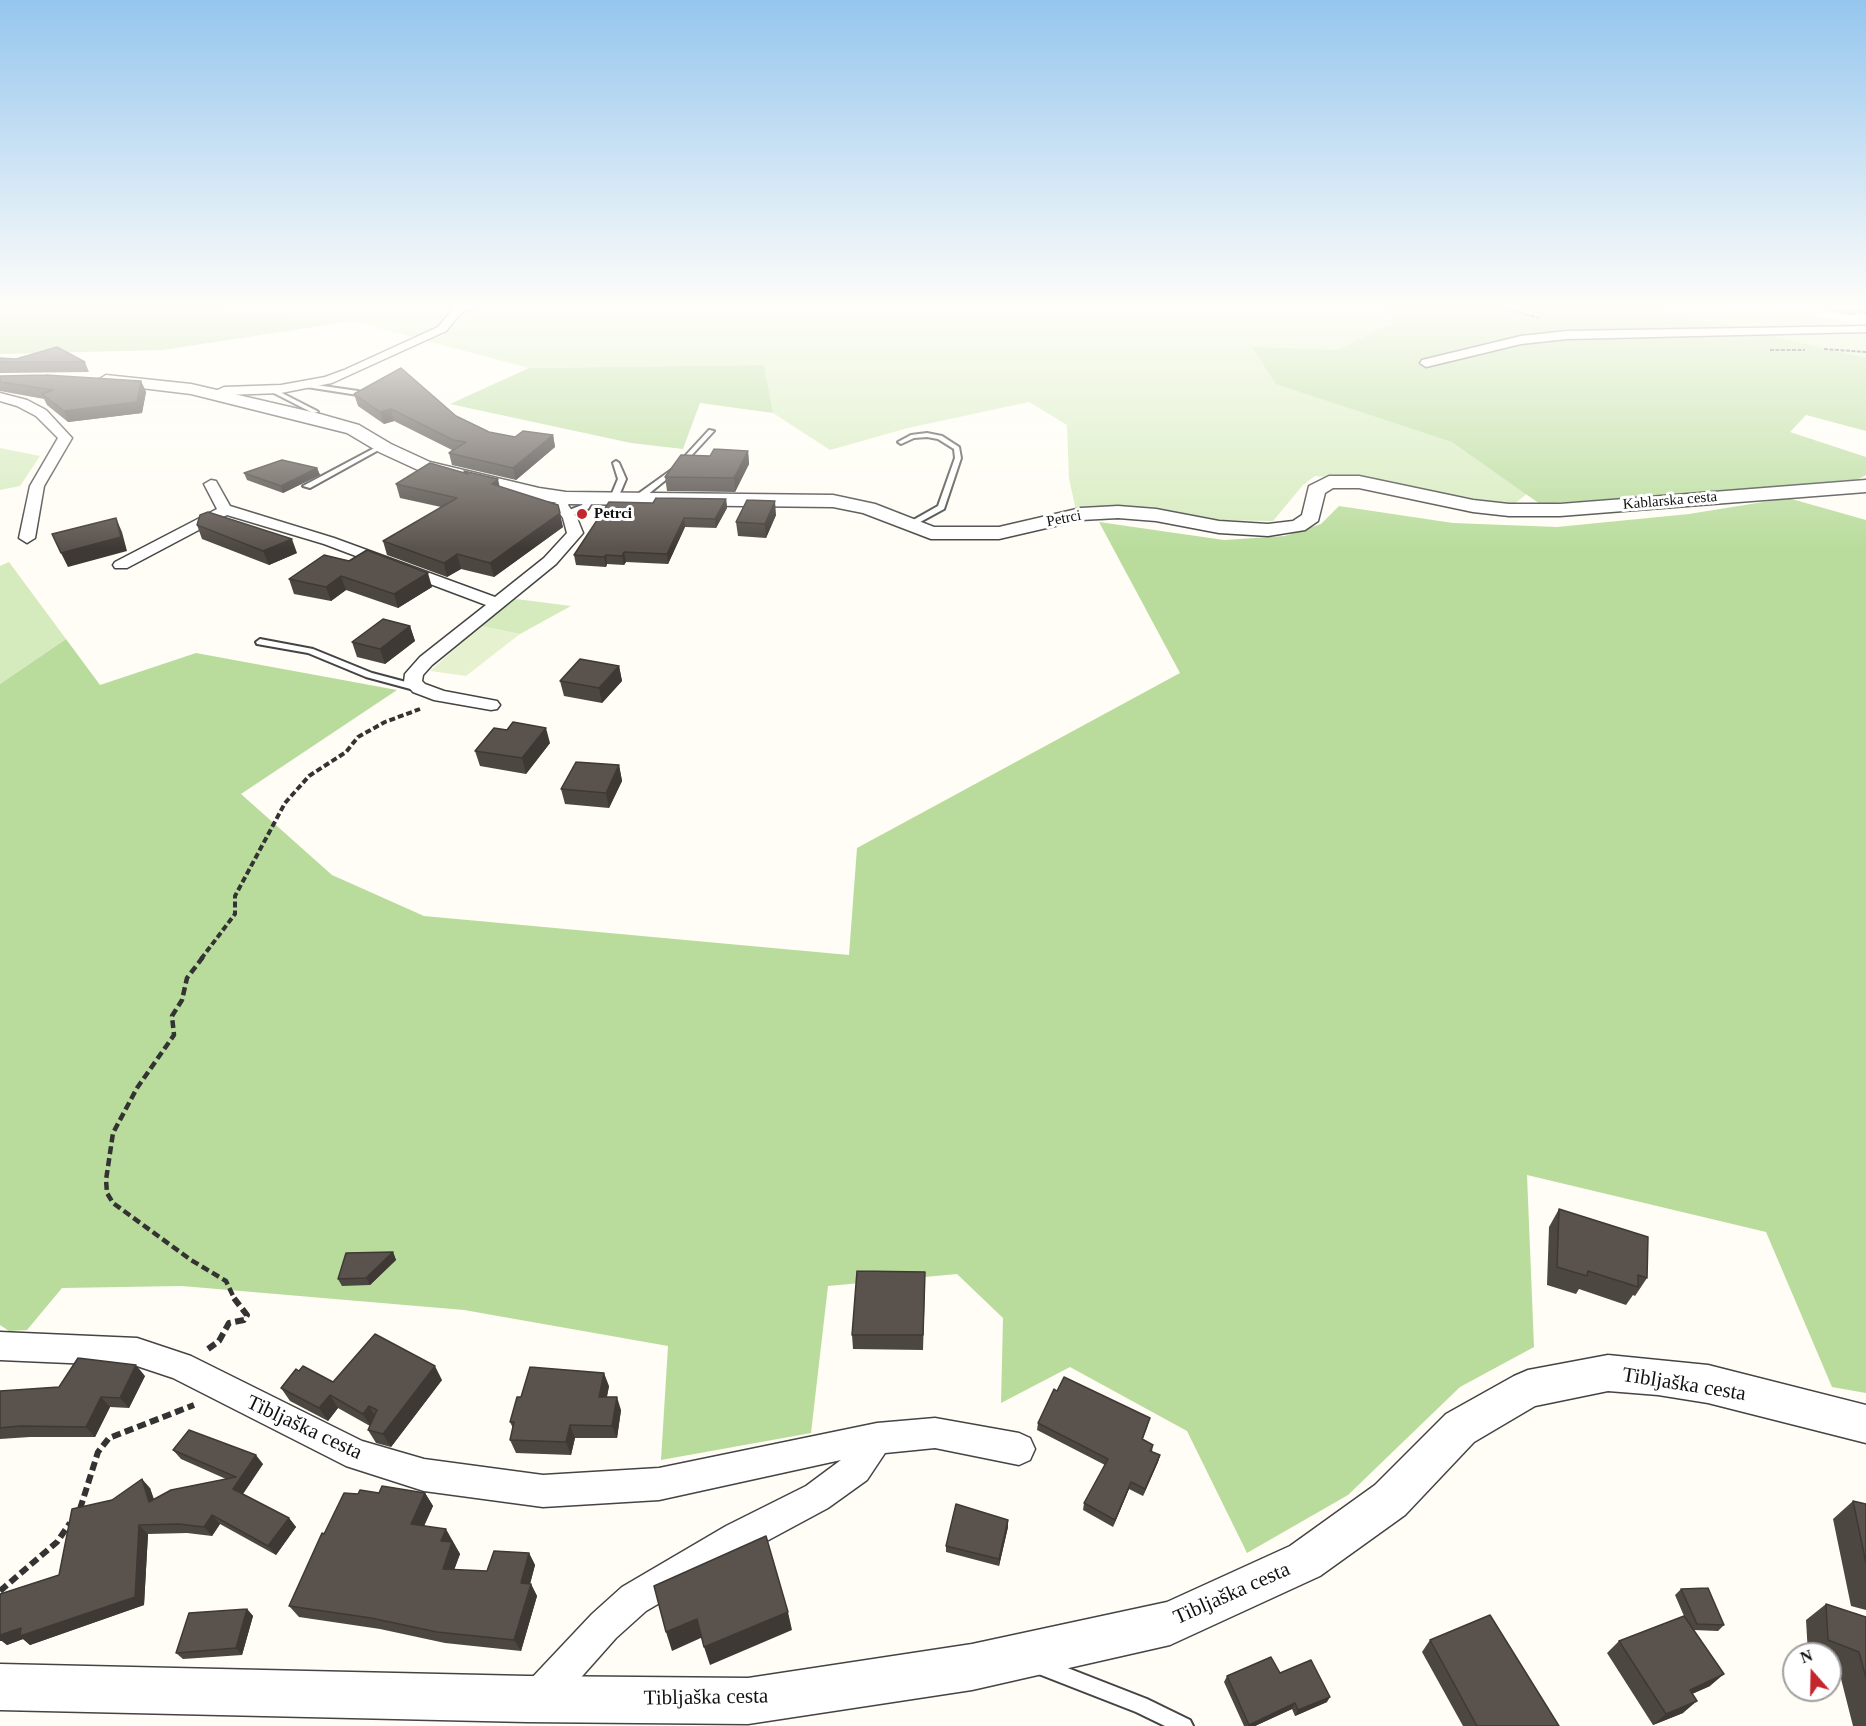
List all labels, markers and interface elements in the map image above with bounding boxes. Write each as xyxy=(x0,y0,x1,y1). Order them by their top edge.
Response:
street label: Kablarska cesta xyxy=(1622,488,1718,514)
place label: Petrci xyxy=(594,505,632,523)
marker: Petrci xyxy=(575,507,589,521)
street label: Petrci xyxy=(1045,507,1083,531)
street label: Tibljaška cesta xyxy=(1620,1363,1748,1407)
street label: Tibljaška cesta xyxy=(242,1390,366,1466)
street label: Tibljaška cesta xyxy=(1170,1557,1294,1631)
north arrow xyxy=(1782,1642,1842,1702)
text: N xyxy=(1798,1647,1815,1666)
street label: Tibljaška cesta xyxy=(643,1684,769,1712)

